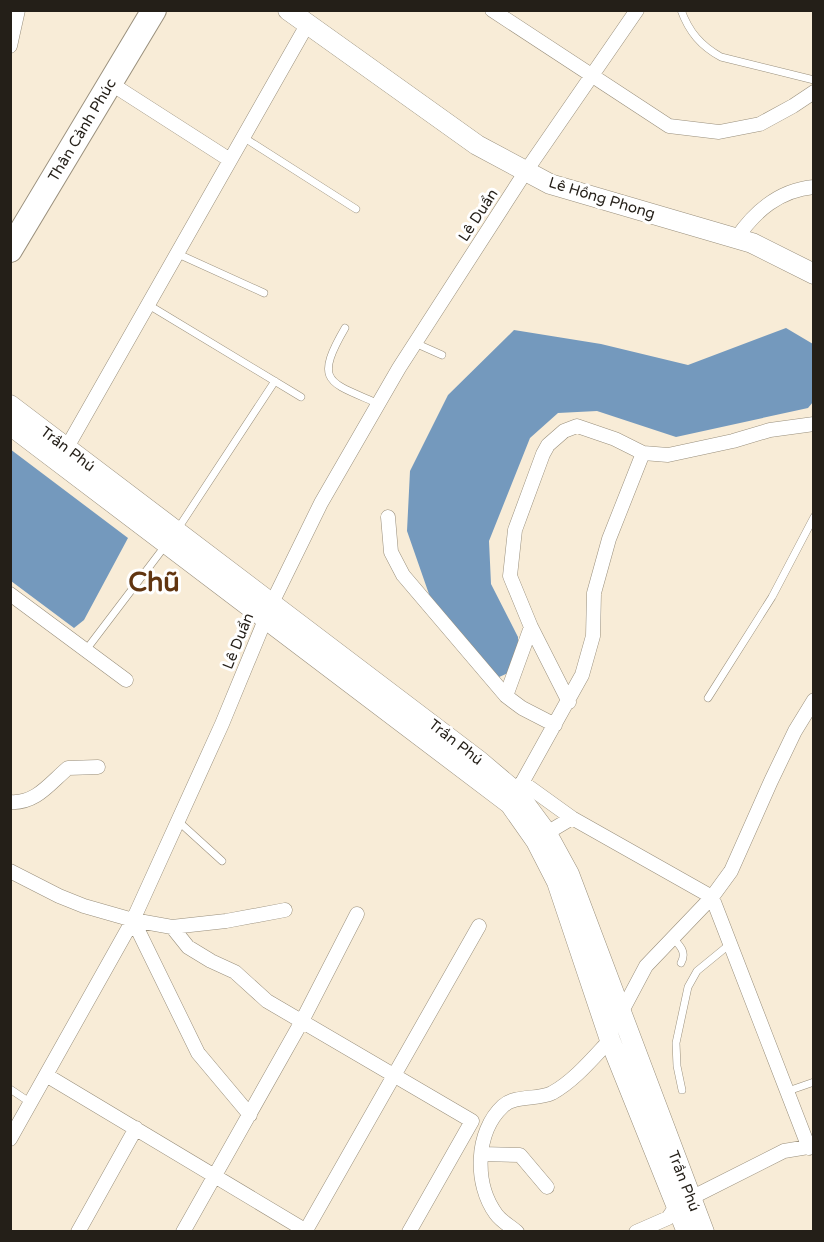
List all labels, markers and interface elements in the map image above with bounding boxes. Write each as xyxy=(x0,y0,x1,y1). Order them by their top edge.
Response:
street label: Thân Cảnh Phúc xyxy=(44,75,120,185)
street label: Lê Hồng Phong xyxy=(546,173,658,223)
street label: Lê Duẩn xyxy=(454,185,502,245)
street label: Trần Phú xyxy=(37,423,99,475)
district label: Chũ xyxy=(128,566,180,599)
street label: Lê Duẩn xyxy=(219,610,257,672)
street label: Trần Phú xyxy=(425,715,487,769)
street label: Trần Phú xyxy=(664,1148,704,1214)

